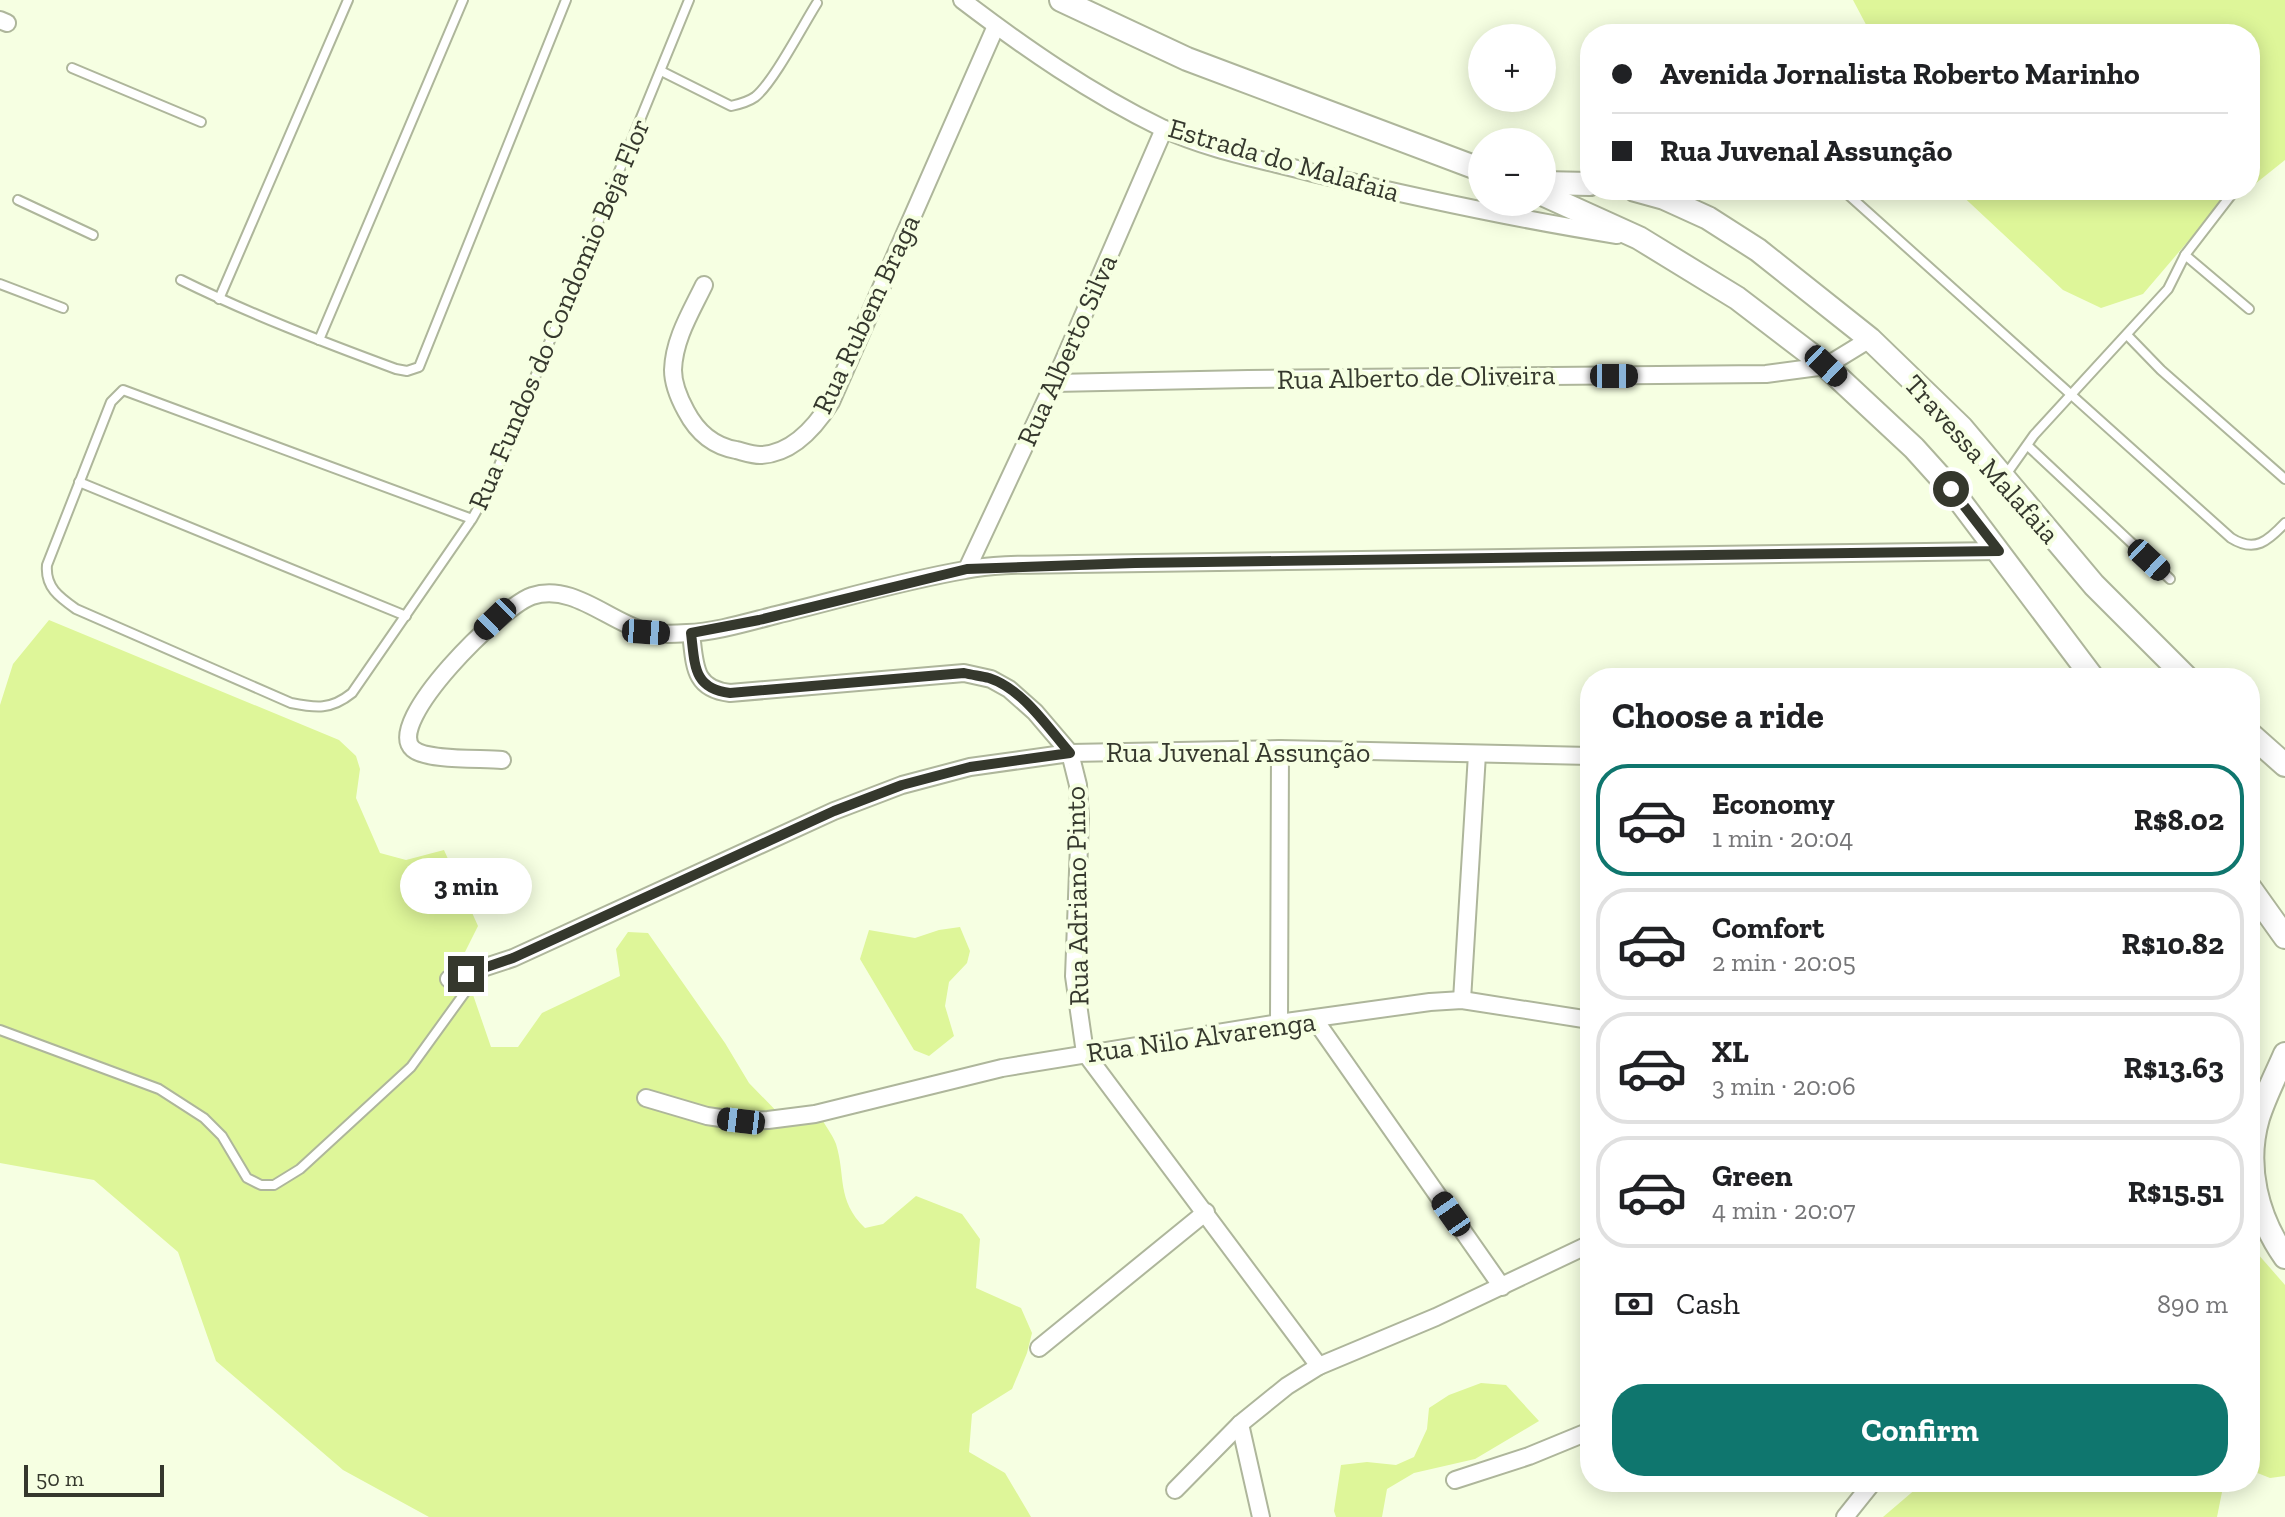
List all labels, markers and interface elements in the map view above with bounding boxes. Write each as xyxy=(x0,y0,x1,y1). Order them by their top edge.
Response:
map controls xyxy=(1468,24,1556,216)
button: + xyxy=(1468,24,1556,112)
text: Avenida Jornalista Roberto Marinho xyxy=(1660,56,2140,92)
street label: Estrada do Malafaia xyxy=(1165,111,1404,209)
street label: Rua Fundos do Condomio Beja Flor xyxy=(461,113,657,515)
button: − xyxy=(1468,128,1556,216)
text: Rua Juvenal Assunção xyxy=(1660,133,1952,169)
street label: Rua Rubem Braga xyxy=(805,209,927,419)
street label: Rua Alberto Silva xyxy=(1010,249,1124,451)
car xyxy=(1800,341,1852,391)
street label: Rua Alberto de Oliveira xyxy=(1276,358,1556,396)
car xyxy=(1590,364,1638,388)
street label: Travessa Malafaia xyxy=(1898,368,2067,551)
route start xyxy=(1933,471,1969,507)
car xyxy=(2123,535,2175,585)
car xyxy=(469,594,521,644)
car xyxy=(621,618,671,646)
text: Choose a ride xyxy=(1612,694,1824,737)
street label: Rua Juvenal Assunção xyxy=(1106,736,1370,769)
icon: car xyxy=(1616,784,1688,856)
street label: Rua Adriano Pinto xyxy=(1059,786,1095,1006)
text: Economy xyxy=(1712,786,1835,822)
text: R$8.02 xyxy=(2134,802,2224,838)
text: 1 min · 20:04 xyxy=(1712,822,1853,854)
callout: 3 min xyxy=(400,858,532,914)
text: 3 min xyxy=(434,870,498,902)
icon: car xyxy=(1616,908,1688,980)
text: Comfort xyxy=(1712,910,1824,946)
text: R$10.82 xyxy=(2122,926,2224,962)
text: 2 min · 20:05 xyxy=(1712,946,1856,978)
route end xyxy=(448,956,484,992)
street label: Rua Nilo Alvarenga xyxy=(1084,1005,1318,1069)
icon: car xyxy=(1616,1032,1688,1104)
text: XL xyxy=(1712,1034,1749,1070)
text: R$13.63 xyxy=(2124,1050,2224,1086)
text: 3 min · 20:06 xyxy=(1712,1070,1856,1102)
car xyxy=(716,1106,766,1136)
icon: car xyxy=(1616,1156,1688,1228)
text: Green xyxy=(1712,1158,1792,1194)
text: R$15.51 xyxy=(2128,1174,2224,1210)
car xyxy=(1427,1187,1475,1241)
text: 4 min · 20:07 xyxy=(1712,1194,1855,1226)
icon: cash xyxy=(1612,1282,1656,1326)
text: Cash xyxy=(1676,1286,1740,1322)
text: 890 m xyxy=(2157,1288,2228,1320)
button: Confirm xyxy=(1612,1384,2228,1476)
scale bar xyxy=(24,1461,164,1497)
text: 50 m xyxy=(36,1465,84,1492)

